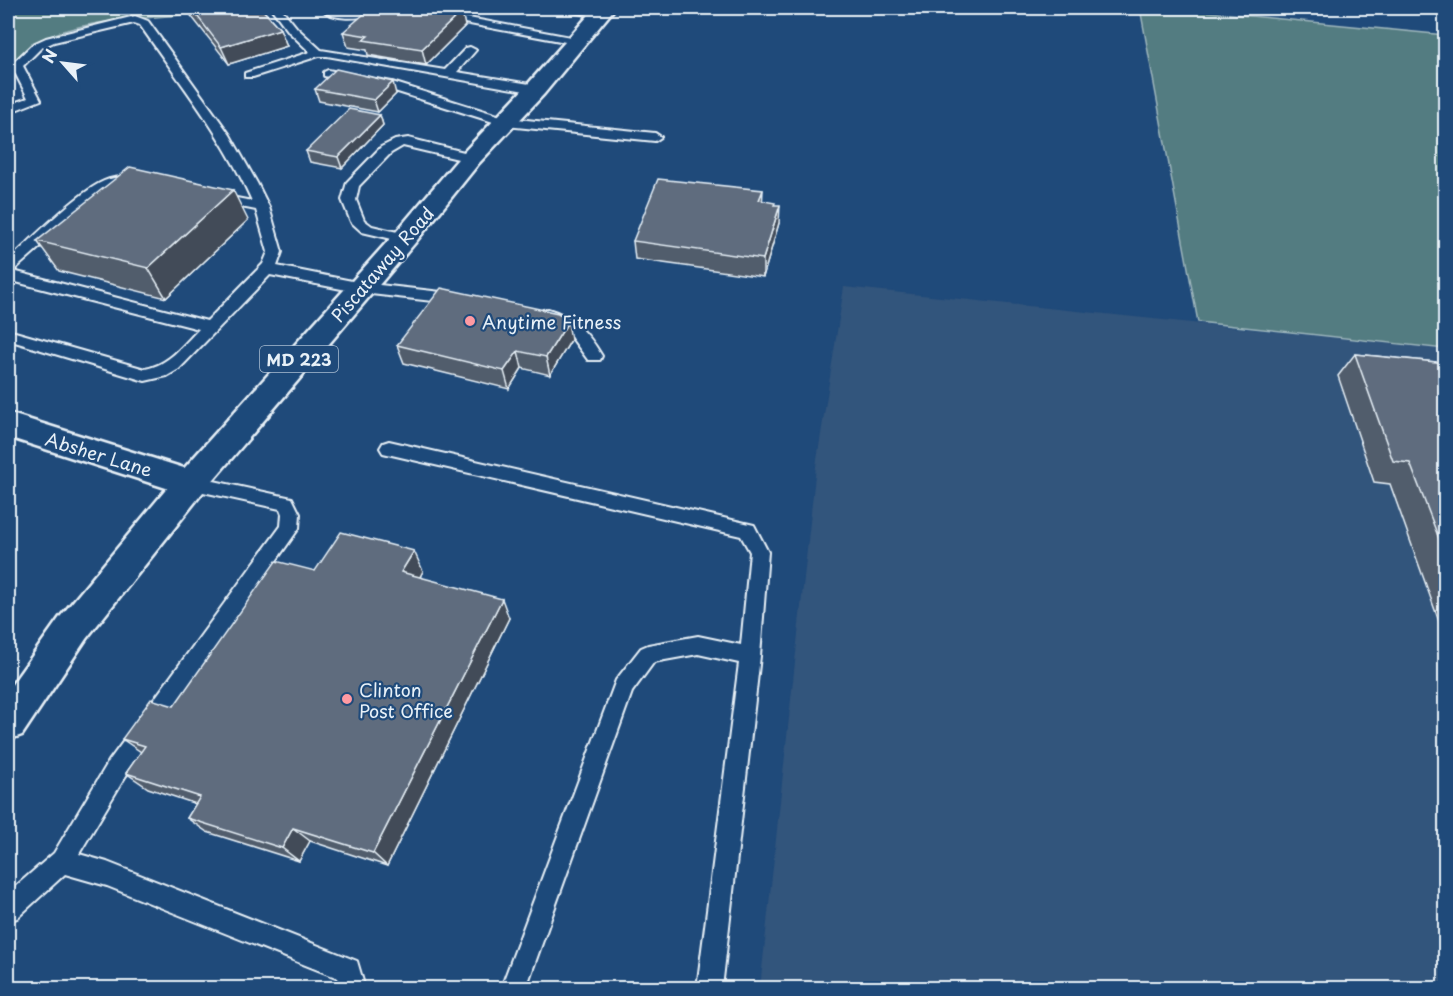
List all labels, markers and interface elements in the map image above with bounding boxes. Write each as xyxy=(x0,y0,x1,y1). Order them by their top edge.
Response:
north arrow xyxy=(33,33,93,93)
text: N xyxy=(35,44,62,67)
street label: Piscataway Road xyxy=(324,200,440,328)
place label: Anytime Fitness xyxy=(482,308,621,335)
marker: Anytime Fitness xyxy=(463,314,477,328)
road number: MD 223 xyxy=(260,346,338,372)
street label: Absher Lane xyxy=(42,425,156,483)
place label: Clinton Post Office xyxy=(359,676,453,724)
marker: Clinton Post Office xyxy=(340,692,354,706)

